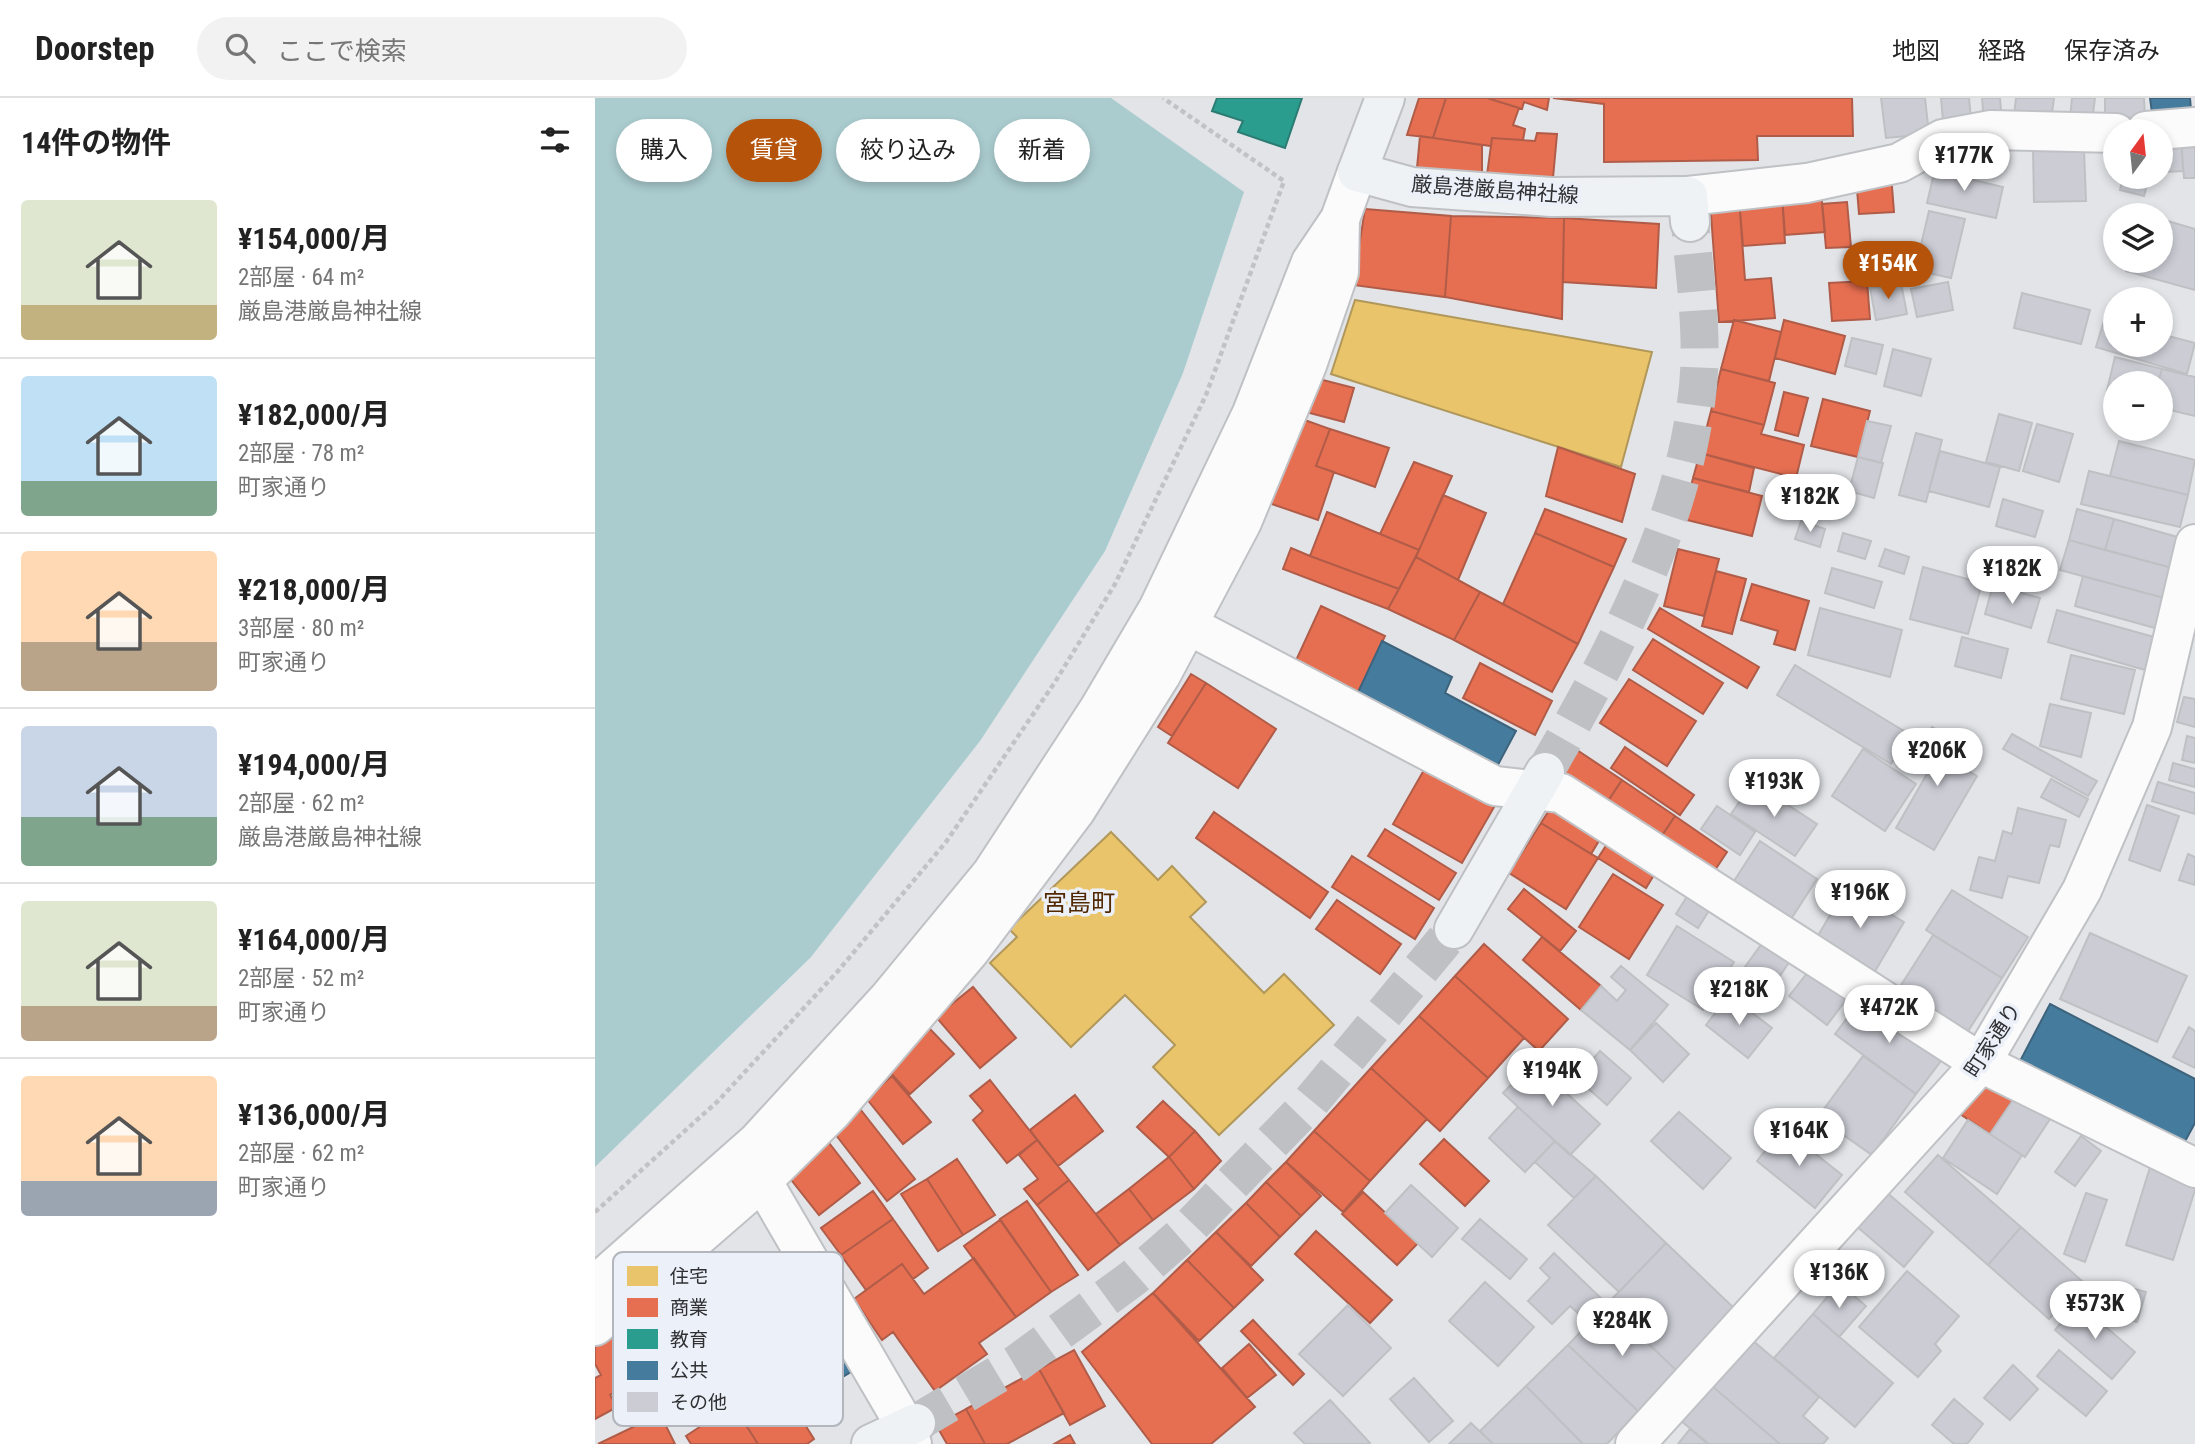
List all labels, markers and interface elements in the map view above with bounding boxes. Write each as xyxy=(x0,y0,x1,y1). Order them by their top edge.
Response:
search box xyxy=(197,17,687,80)
text: Doorstep xyxy=(35,29,155,68)
icon: search xyxy=(221,29,259,67)
text: ここで検索 xyxy=(277,36,407,66)
text: 地図 xyxy=(1892,37,1940,65)
text: 経路 xyxy=(1978,37,2026,65)
text: 保存済み xyxy=(2064,37,2160,65)
chip: 購入 xyxy=(616,119,712,182)
chip: 賃貸 xyxy=(726,119,822,182)
chip: 絞り込み xyxy=(836,119,980,182)
chip: 新着 xyxy=(994,119,1090,182)
north arrow xyxy=(2103,119,2173,189)
map controls xyxy=(2103,119,2173,441)
icon: filters xyxy=(536,121,574,159)
text: 14件の物件 xyxy=(21,125,171,160)
pin: ¥177K xyxy=(1915,134,2013,193)
text: ¥177K xyxy=(1935,142,1993,169)
street label: 厳島港厳島神社線 xyxy=(1410,172,1580,208)
button: layers xyxy=(2103,203,2173,273)
text: ¥154,000/月 xyxy=(238,221,391,256)
icon: home xyxy=(77,228,161,312)
pin: ¥154K xyxy=(1839,242,1937,301)
text: ¥154K xyxy=(1859,250,1917,277)
text: 2部屋 · 64 m² xyxy=(238,264,364,291)
button: + xyxy=(2103,287,2173,357)
text: 厳島港厳島神社線 xyxy=(238,298,422,325)
button: − xyxy=(2103,371,2173,441)
text: ¥182,000/月 xyxy=(238,397,391,432)
icon: home xyxy=(77,404,161,488)
text: 2部屋 · 78 m² xyxy=(238,440,364,467)
text: 町家通り xyxy=(238,474,330,501)
pin: ¥182K xyxy=(1761,474,1859,534)
text: ¥182K xyxy=(1781,483,1839,510)
pin: ¥182K xyxy=(1963,546,2061,606)
text: ¥182K xyxy=(1983,555,2041,582)
text: ¥218,000/月 xyxy=(238,572,391,607)
icon: home xyxy=(77,579,161,663)
text: 3部屋 · 80 m² xyxy=(238,615,364,642)
text: 町家通り xyxy=(238,649,330,676)
pin: ¥206K xyxy=(1888,728,1986,788)
text: ¥206K xyxy=(1908,737,1966,764)
text: ¥194,000/月 xyxy=(238,747,391,782)
icon: home xyxy=(77,754,161,838)
pin: ¥193K xyxy=(1725,760,1823,819)
text: ¥193K xyxy=(1745,768,1803,795)
text: 2部屋 · 62 m² xyxy=(238,790,364,817)
text: 厳島港厳島神社線 xyxy=(238,824,422,851)
pin: ¥196K xyxy=(1811,870,1909,930)
text: ¥196K xyxy=(1831,879,1889,906)
district label: 宮島町 xyxy=(1043,889,1115,917)
text: ¥164,000/月 xyxy=(238,922,391,957)
icon: home xyxy=(77,929,161,1013)
text: 2部屋 · 52 m² xyxy=(238,965,364,992)
pin: ¥218K xyxy=(1690,968,1788,1027)
text: ¥218K xyxy=(1710,976,1768,1003)
pin: ¥472K xyxy=(1840,986,1938,1045)
text: ¥472K xyxy=(1860,994,1918,1021)
street label: 町家通り xyxy=(1960,998,2026,1082)
text: 町家通り xyxy=(238,999,330,1026)
pin: ¥194K xyxy=(1503,1048,1601,1108)
text: ¥194K xyxy=(1523,1057,1581,1084)
text: ¥136,000/月 xyxy=(238,1097,391,1132)
icon: home xyxy=(77,1104,161,1188)
pin: ¥164K xyxy=(1750,1108,1848,1168)
text: ¥164K xyxy=(1770,1117,1828,1144)
text: 2部屋 · 62 m² xyxy=(238,1140,364,1167)
text: 町家通り xyxy=(238,1174,330,1201)
pin: ¥136K xyxy=(1790,1250,1888,1310)
legend xyxy=(613,1252,843,1426)
text: ¥136K xyxy=(1810,1259,1868,1286)
text: 住宅 xyxy=(670,1265,708,1288)
pin: ¥573K xyxy=(2046,1282,2144,1341)
text: ¥573K xyxy=(2066,1290,2124,1317)
text: 商業 xyxy=(670,1296,708,1319)
pin: ¥284K xyxy=(1573,1298,1671,1358)
text: ¥284K xyxy=(1593,1307,1651,1334)
text: 教育 xyxy=(670,1328,708,1351)
text: 公共 xyxy=(670,1359,708,1382)
text: その他 xyxy=(670,1391,727,1414)

